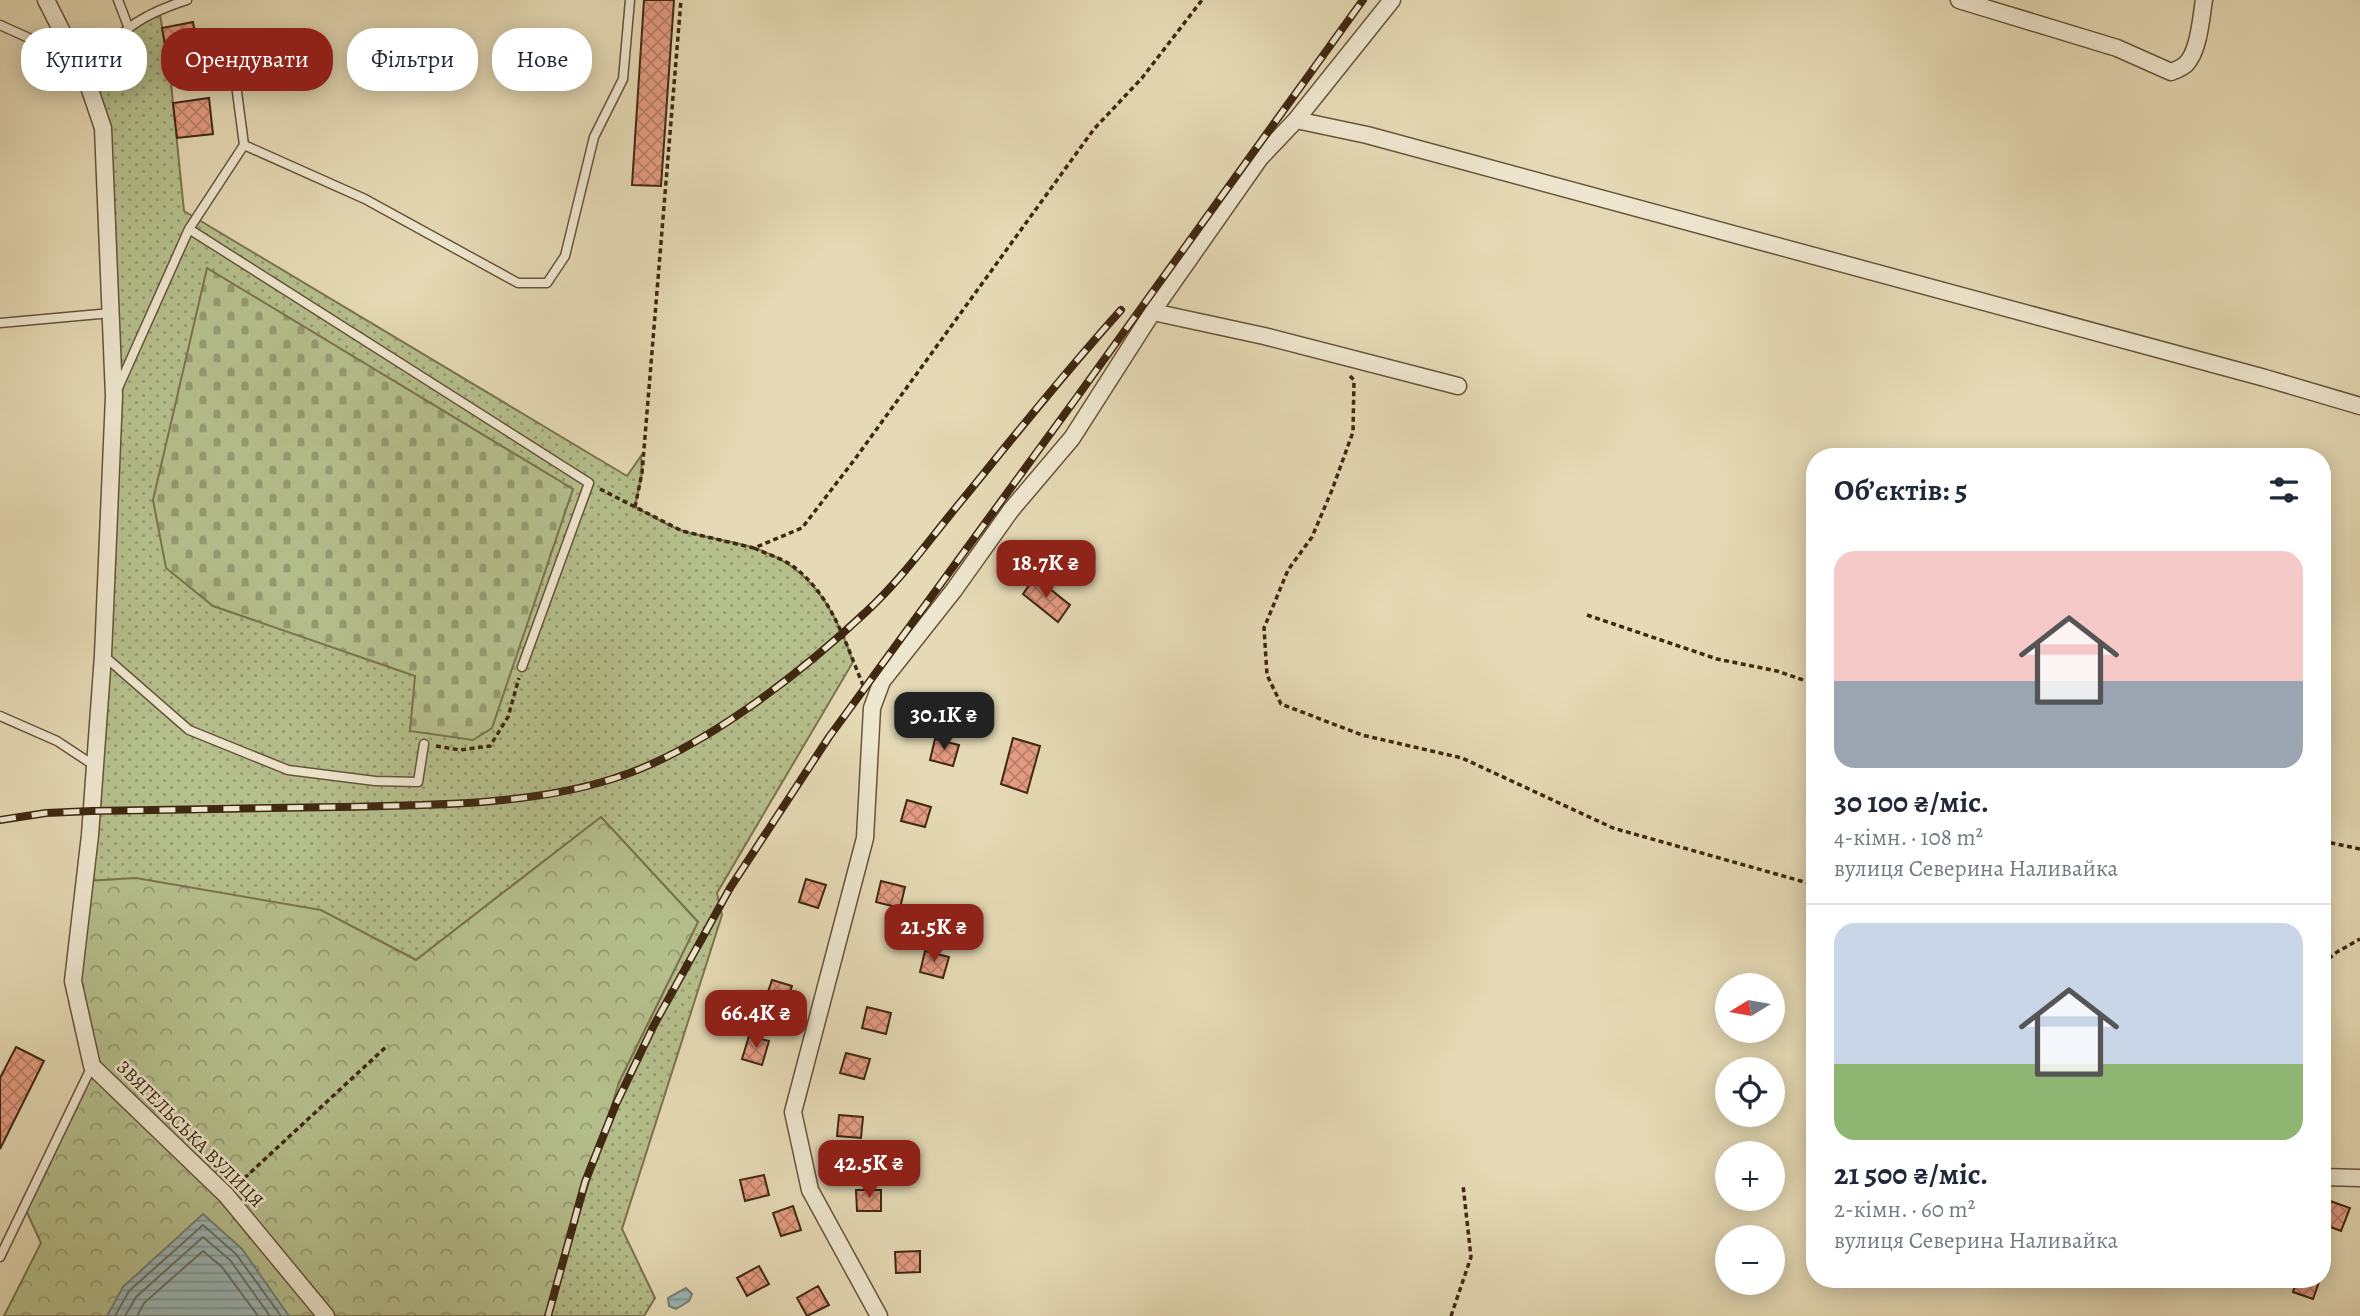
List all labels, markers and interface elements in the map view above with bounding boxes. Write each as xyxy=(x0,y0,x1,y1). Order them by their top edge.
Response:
chip: Купити xyxy=(21,28,147,91)
chip: Орендувати xyxy=(161,28,333,91)
chip: Фільтри xyxy=(347,28,478,91)
chip: Нове xyxy=(492,28,592,91)
text: Об’єктів: 5 xyxy=(1834,470,1968,510)
icon: filters xyxy=(2265,471,2303,509)
pin: 18.7K ₴ xyxy=(981,540,1111,600)
text: 18.7K ₴ xyxy=(1013,547,1079,578)
icon: home xyxy=(2006,597,2132,723)
pin: 30.1K ₴ xyxy=(879,692,1009,752)
text: 30.1K ₴ xyxy=(910,699,978,730)
text: 30 100 ₴/міс. xyxy=(1834,782,1989,822)
text: 4-кімн. · 108 m² xyxy=(1834,822,1983,853)
text: вулиця Северина Наливайка xyxy=(1834,853,2118,884)
pin: 21.5K ₴ xyxy=(869,904,999,964)
text: 21.5K ₴ xyxy=(901,911,967,942)
icon: home xyxy=(2006,969,2132,1095)
north arrow xyxy=(1715,973,1785,1043)
map controls xyxy=(1715,973,1785,1295)
pin: 66.4K ₴ xyxy=(691,990,821,1050)
text: 66.4K ₴ xyxy=(721,997,791,1028)
street label: ЗВЯГЕЛЬСЬКА ВУЛИЦЯ xyxy=(111,1055,269,1213)
button: locate xyxy=(1715,1057,1785,1127)
pin: 42.5K ₴ xyxy=(804,1140,934,1200)
button: + xyxy=(1715,1141,1785,1211)
text: 42.5K ₴ xyxy=(834,1147,904,1178)
text: 21 500 ₴/міс. xyxy=(1834,1154,1988,1194)
text: 2-кімн. · 60 m² xyxy=(1834,1194,1975,1225)
button: − xyxy=(1715,1225,1785,1295)
text: вулиця Северина Наливайка xyxy=(1834,1225,2118,1256)

